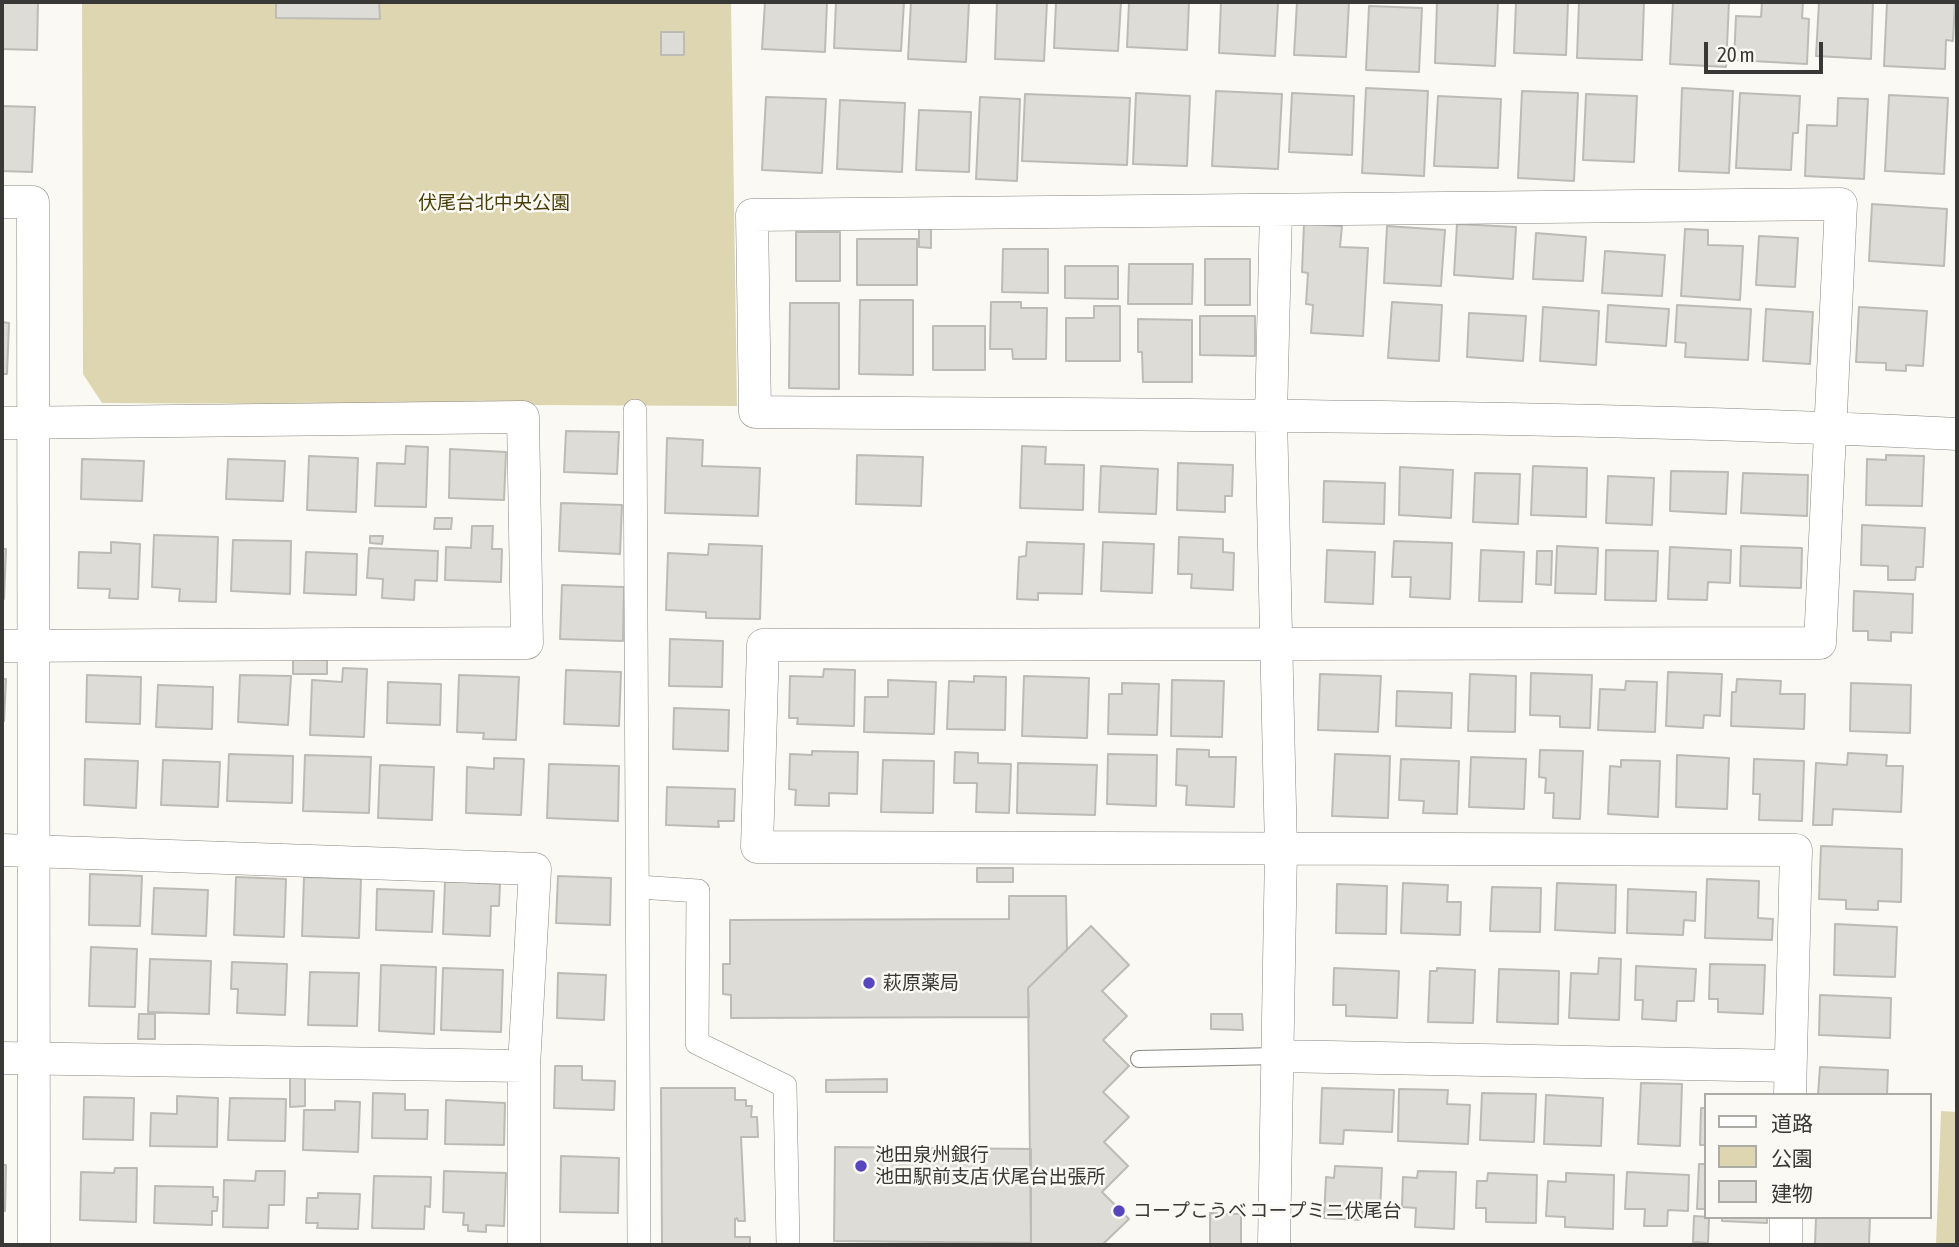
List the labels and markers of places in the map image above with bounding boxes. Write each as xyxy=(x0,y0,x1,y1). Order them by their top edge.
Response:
place label: 萩原薬局 xyxy=(883,972,959,994)
marker: 萩原薬局 xyxy=(861,975,877,991)
place label: 池田泉州銀行 池田駅前支店 伏尾台出張所 xyxy=(875,1144,1106,1188)
marker: 池田泉州銀行 池田駅前支店 伏尾台出張所 xyxy=(853,1158,869,1174)
place label: コープこうべ コープミニ伏尾台 xyxy=(1133,1200,1402,1222)
marker: コープこうべ コープミニ伏尾台 xyxy=(1111,1203,1127,1219)

